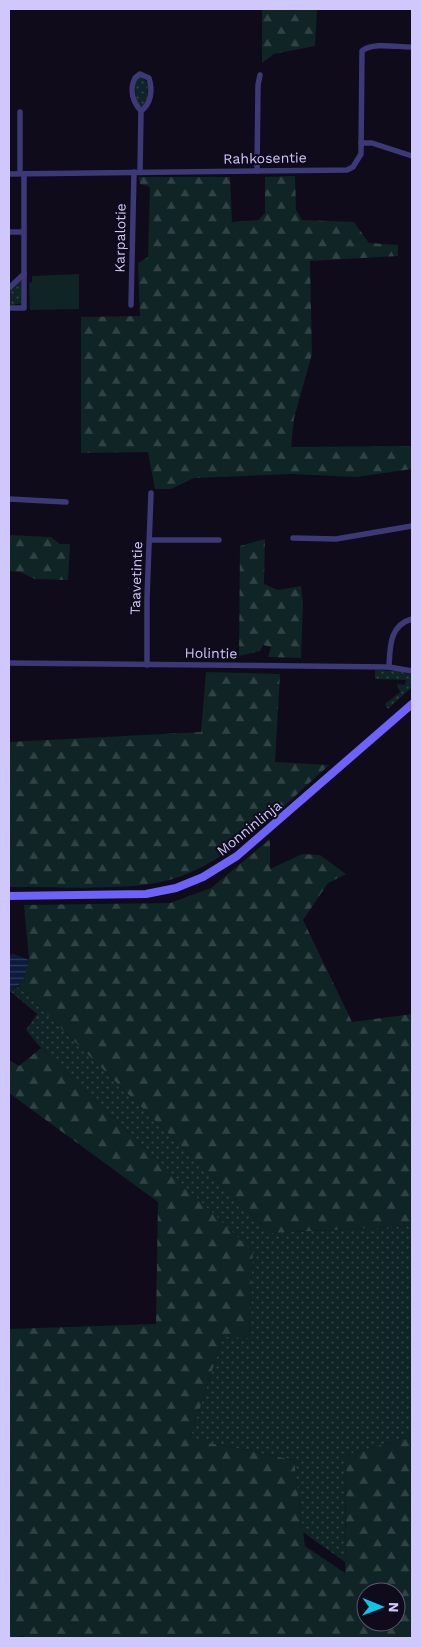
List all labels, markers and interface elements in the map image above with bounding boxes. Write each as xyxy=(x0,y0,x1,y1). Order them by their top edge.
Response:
street label: Rahkosentie xyxy=(223,149,307,167)
street label: Karpalotie xyxy=(111,203,129,273)
street label: Taavetintie xyxy=(127,541,145,615)
street label: Holintie xyxy=(184,645,238,661)
street label: Monninlinja xyxy=(214,797,285,859)
north arrow xyxy=(356,1582,406,1632)
text: N xyxy=(386,1602,402,1613)

